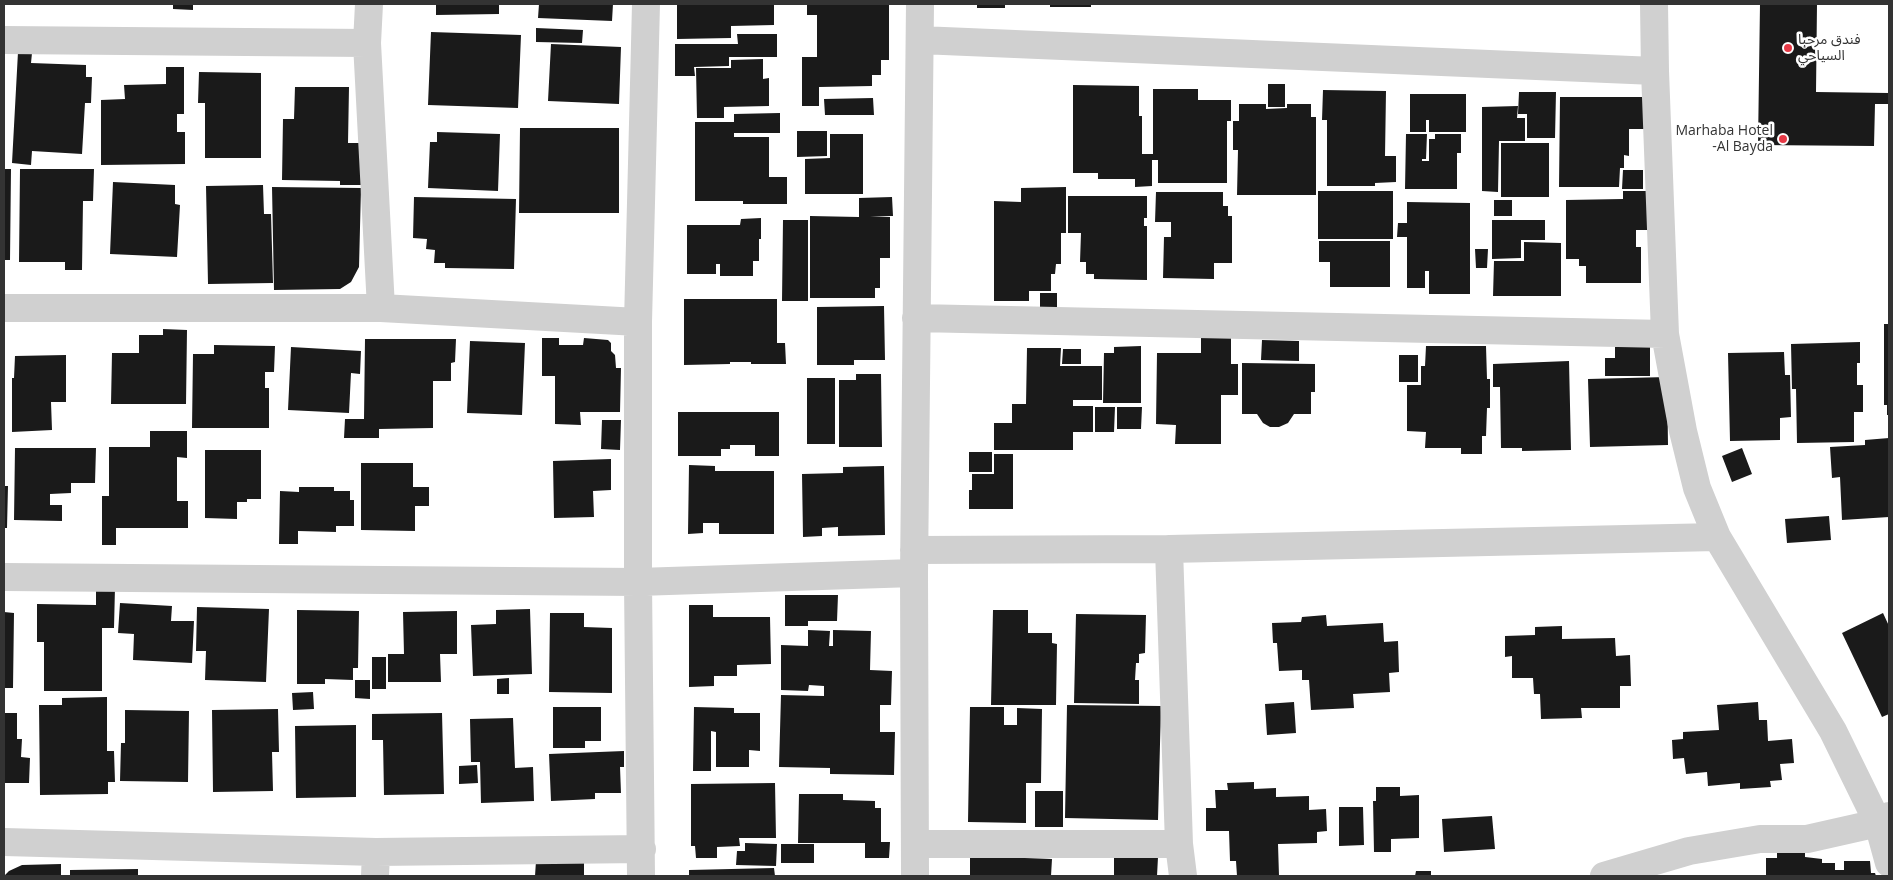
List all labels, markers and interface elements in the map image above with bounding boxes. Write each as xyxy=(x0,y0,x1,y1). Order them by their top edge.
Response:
place label: فندق مرحبا السياحي xyxy=(1798,32,1860,64)
marker: فندق مرحبا السياحي xyxy=(1782,42,1794,54)
place label: Marhaba Hotel -Al Bayda xyxy=(1675,123,1773,156)
marker: Marhaba Hotel -Al Bayda xyxy=(1777,133,1789,145)

